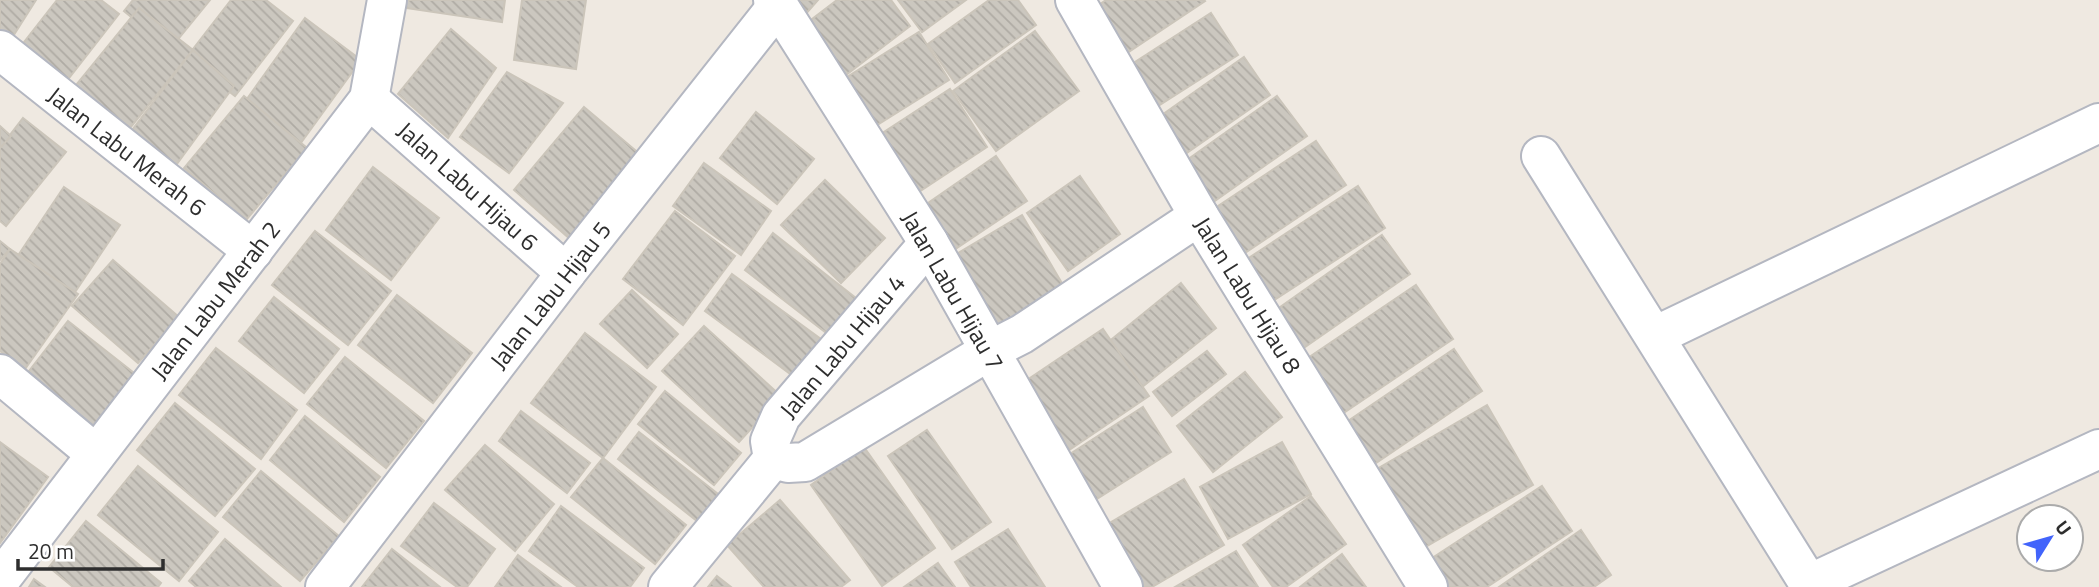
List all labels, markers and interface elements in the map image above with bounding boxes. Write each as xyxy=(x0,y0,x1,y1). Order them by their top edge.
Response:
street label: Jalan Labu Merah 6 xyxy=(40,77,214,225)
street label: Jalan Labu Hijau 6 xyxy=(389,113,547,259)
street label: Jalan Labu Hijau 7 xyxy=(893,203,1013,377)
street label: Jalan Labu Hijau 8 xyxy=(1185,210,1311,380)
street label: Jalan Labu Merah 2 xyxy=(141,213,289,387)
street label: Jalan Labu Hijau 5 xyxy=(481,213,619,377)
street label: Jalan Labu Hijau 4 xyxy=(771,266,913,426)
north arrow xyxy=(2015,503,2085,573)
text: U xyxy=(2049,514,2079,541)
scale bar xyxy=(18,528,163,572)
text: 20 m xyxy=(28,535,74,567)

